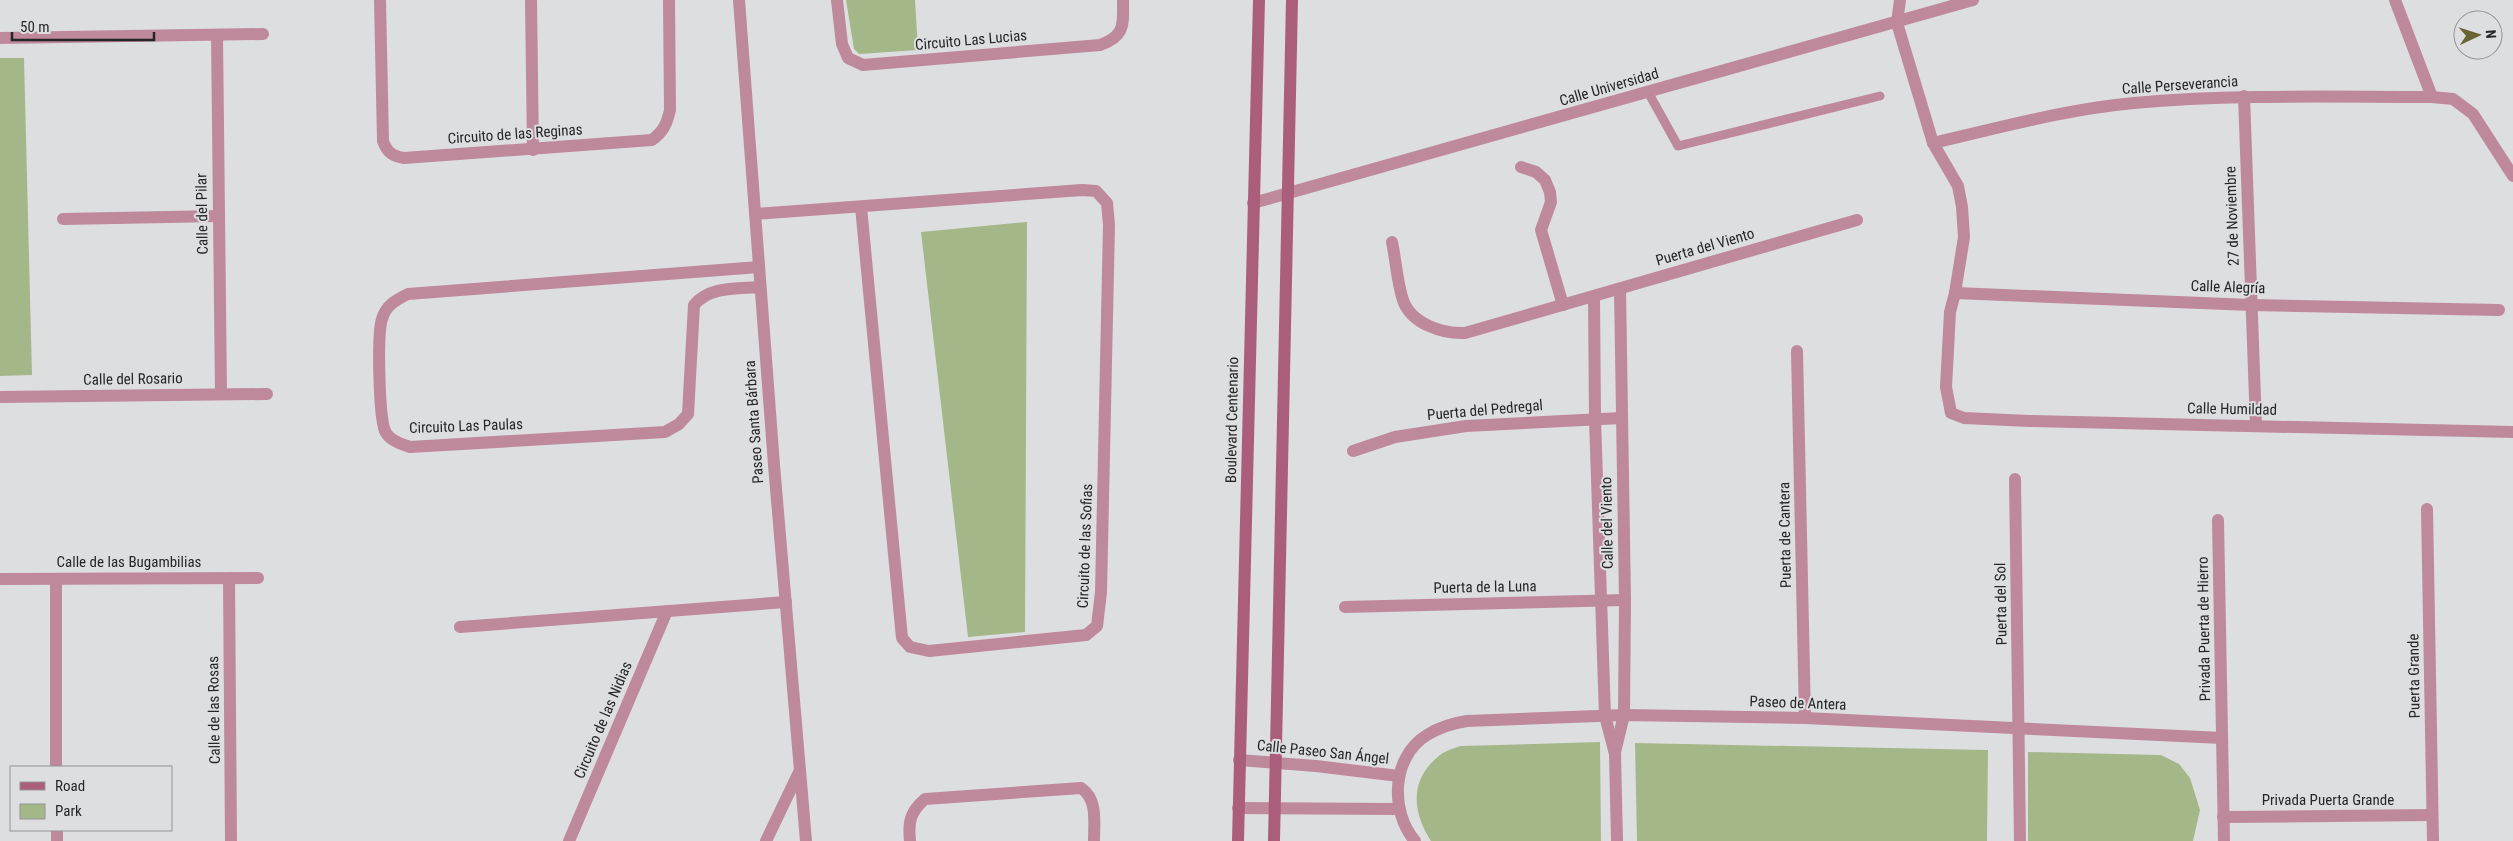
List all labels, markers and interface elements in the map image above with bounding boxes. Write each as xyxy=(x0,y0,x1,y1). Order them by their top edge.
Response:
scale bar xyxy=(12,10,155,42)
north arrow xyxy=(2453,10,2503,60)
text: 50 m xyxy=(20,18,50,36)
street label: Circuito Las Lucias xyxy=(914,26,1028,54)
text: N xyxy=(2483,29,2499,39)
street label: Calle Universidad xyxy=(1557,64,1661,110)
street label: Calle Perseverancia xyxy=(2121,72,2239,98)
street label: Circuito de las Reginas xyxy=(447,120,583,148)
street label: 27 de Noviembre xyxy=(2221,166,2243,266)
street label: Calle del Pilar xyxy=(192,173,212,255)
street label: Puerta del Viento xyxy=(1654,224,1756,270)
street label: Calle Alegría xyxy=(2190,277,2266,297)
street label: Boulevard Centenario xyxy=(1222,357,1242,483)
street label: Paseo Santa Bárbara xyxy=(741,360,767,484)
street label: Calle del Rosario xyxy=(83,369,183,389)
street label: Puerta del Pedregal xyxy=(1426,396,1544,424)
street label: Calle Humildad xyxy=(2187,399,2277,419)
street label: Circuito Las Paulas xyxy=(409,415,523,437)
street label: Calle del Viento xyxy=(1597,477,1617,569)
street label: Puerta de Cantera xyxy=(1775,482,1795,588)
street label: Circuito de las Sofias xyxy=(1074,483,1096,609)
street label: Calle de las Bugambilias xyxy=(57,553,202,571)
street label: Privada Puerta de Hierro xyxy=(2194,557,2214,701)
street label: Puerta del Sol xyxy=(1991,562,2011,646)
street label: Puerta de la Luna xyxy=(1433,577,1537,597)
street label: Puerta Grande xyxy=(2404,634,2424,718)
street label: Calle de las Rosas xyxy=(204,656,224,764)
street label: Circuito de las Nidias xyxy=(570,658,636,781)
street label: Paseo de Antera xyxy=(1749,692,1847,714)
street label: Calle Paseo San Ángel xyxy=(1256,736,1390,768)
legend xyxy=(10,766,172,831)
text: Road xyxy=(55,777,85,795)
street label: Privada Puerta Grande xyxy=(2262,791,2394,809)
text: Park xyxy=(55,802,82,820)

